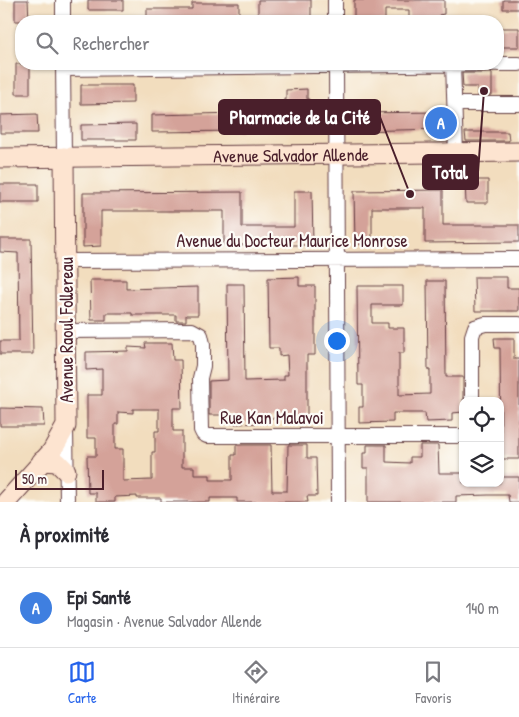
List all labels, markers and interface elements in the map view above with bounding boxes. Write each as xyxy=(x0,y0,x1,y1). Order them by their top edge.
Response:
search box xyxy=(15,15,504,70)
icon: search xyxy=(33,29,61,57)
text: Rechercher xyxy=(73,30,150,56)
callout: Pharmacie de la Cité xyxy=(219,100,380,134)
text: Pharmacie de la Cité xyxy=(230,104,371,130)
pin: A xyxy=(425,104,457,142)
street label: Avenue Salvador Allende xyxy=(213,141,369,168)
callout: Total xyxy=(423,155,478,189)
text: Total xyxy=(431,159,469,185)
street label: Avenue du Docteur Maurice Monrose xyxy=(176,228,408,253)
street label: Avenue Raoul Follereau xyxy=(54,257,79,403)
your location xyxy=(324,328,350,354)
map controls xyxy=(459,397,504,487)
button: locate xyxy=(459,397,504,442)
street label: Rue Kan Malavoi xyxy=(220,405,324,430)
button: layers xyxy=(459,442,504,487)
scale bar xyxy=(15,467,104,490)
text: 50 m xyxy=(22,469,47,488)
text: À proximité xyxy=(20,520,109,549)
text: Epi Santé xyxy=(67,584,131,610)
text: A xyxy=(32,597,40,619)
text: 140 m xyxy=(465,597,499,619)
text: Magasin · Avenue Salvador Allende xyxy=(67,610,262,632)
tab: Carte xyxy=(68,658,97,707)
tab: Itinéraire xyxy=(232,658,280,707)
tab: Favoris xyxy=(415,658,451,707)

